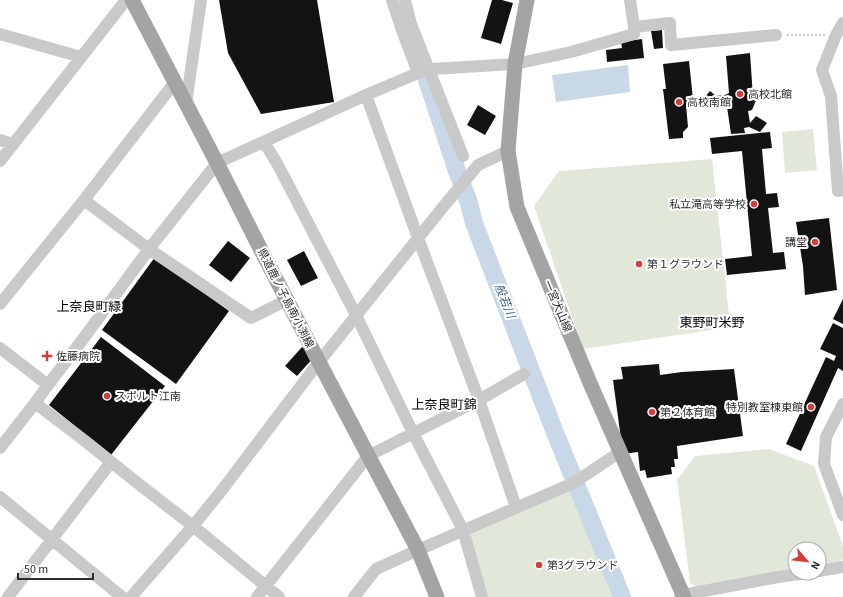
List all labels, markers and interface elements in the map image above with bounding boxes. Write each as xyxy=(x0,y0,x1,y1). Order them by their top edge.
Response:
place label: 高校北館 xyxy=(748,87,792,102)
marker: 高校北館 xyxy=(735,89,745,99)
place label: 高校南館 xyxy=(687,95,731,110)
marker: 高校南館 xyxy=(674,97,684,107)
place label: 私立滝高等学校 xyxy=(669,197,746,212)
marker: 私立滝高等学校 xyxy=(749,199,759,209)
place label: 講堂 xyxy=(785,235,807,250)
marker: 講堂 xyxy=(810,237,820,247)
street label: 県道鹿ノ子島南小渕線 xyxy=(254,246,317,351)
place label: 第１グラウンド xyxy=(647,257,724,272)
marker: 第１グラウンド xyxy=(634,259,644,269)
street label: 一宮犬山線 xyxy=(540,278,575,334)
water label: 般若川 xyxy=(490,281,520,323)
district label: 上奈良町緑 xyxy=(56,298,122,316)
district label: 東野町米野 xyxy=(679,314,745,332)
place label: 佐藤病院 xyxy=(56,349,100,364)
marker: 佐藤病院 xyxy=(41,350,53,362)
place label: スポルト江南 xyxy=(115,389,181,404)
marker: スポルト江南 xyxy=(102,391,112,401)
district label: 上奈良町錦 xyxy=(411,396,477,414)
place label: 特別教室棟東館 xyxy=(726,400,803,415)
marker: 特別教室棟東館 xyxy=(806,402,816,412)
place label: 第２体育館 xyxy=(660,405,715,420)
marker: 第２体育館 xyxy=(647,407,657,417)
north arrow xyxy=(787,541,827,581)
scale bar xyxy=(18,555,93,581)
place label: 第3グラウンド xyxy=(547,558,618,573)
text: N xyxy=(807,559,824,572)
marker: 第3グラウンド xyxy=(534,560,544,570)
text: 50 m xyxy=(24,561,48,578)

